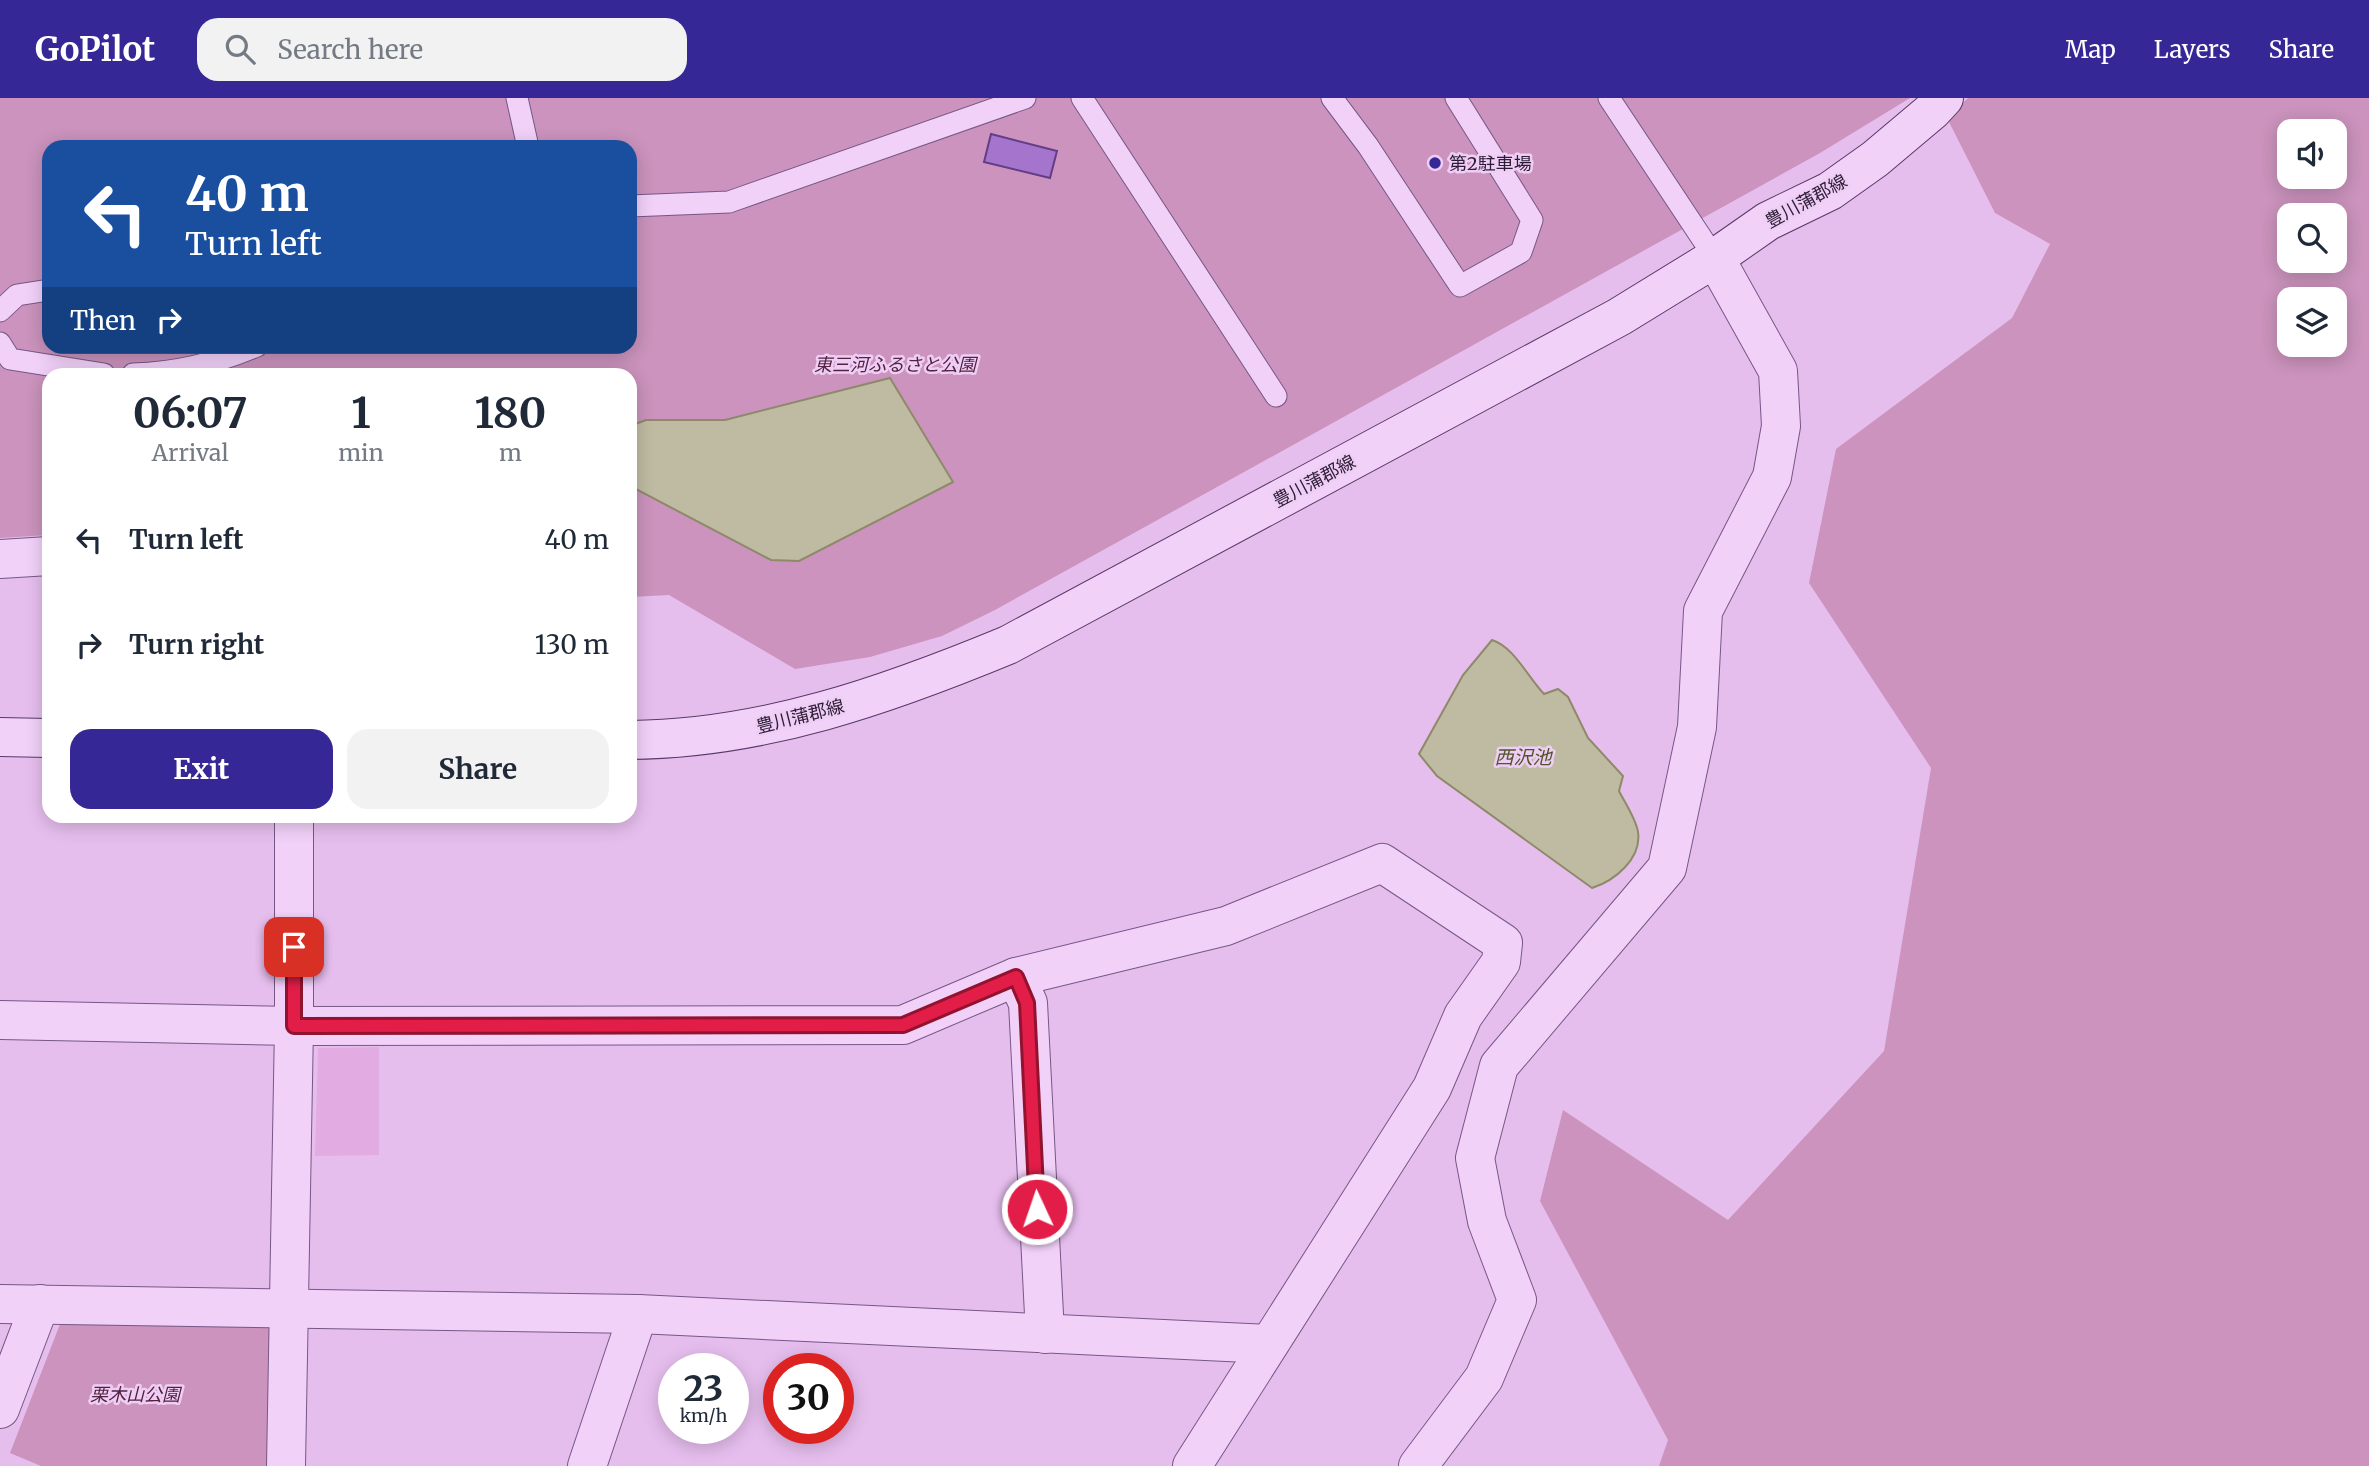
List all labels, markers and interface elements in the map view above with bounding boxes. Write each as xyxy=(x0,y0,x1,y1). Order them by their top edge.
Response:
search box xyxy=(197,18,687,81)
text: GoPilot xyxy=(35,29,155,70)
icon: search xyxy=(221,30,259,68)
text: Search here xyxy=(277,33,423,66)
text: Map xyxy=(2065,34,2116,65)
text: Layers xyxy=(2154,34,2230,65)
text: Share xyxy=(2268,34,2334,65)
map controls xyxy=(2277,119,2347,357)
button: sound xyxy=(2277,119,2347,189)
place label: 第2駐車場 xyxy=(1449,152,1532,175)
marker: 第2駐車場 xyxy=(1427,155,1443,171)
text: 40 m xyxy=(185,163,309,224)
icon: left xyxy=(70,168,161,259)
street label: 豊川蒲郡線 xyxy=(1761,169,1851,233)
button: search xyxy=(2277,203,2347,273)
text: Turn left xyxy=(185,224,322,264)
button: layers xyxy=(2277,287,2347,357)
icon: right xyxy=(150,301,188,339)
text: Then xyxy=(70,304,136,337)
park label: 東三河ふるさと公園 xyxy=(814,353,979,376)
text: 06:07 xyxy=(133,387,248,439)
text: 1 xyxy=(351,387,371,439)
text: 180 xyxy=(474,387,546,439)
text: Arrival xyxy=(152,438,229,467)
text: min xyxy=(338,438,384,467)
text: m xyxy=(499,438,522,467)
street label: 豊川蒲郡線 xyxy=(1269,450,1359,512)
icon: left xyxy=(70,521,108,559)
text: Turn left xyxy=(129,523,243,556)
text: 40 m xyxy=(545,523,609,556)
icon: right xyxy=(70,626,108,664)
text: Turn right xyxy=(129,628,264,661)
text: 130 m xyxy=(535,628,609,661)
street label: 豊川蒲郡線 xyxy=(754,694,846,738)
button: Exit xyxy=(70,729,333,809)
button: Share xyxy=(347,729,609,809)
water label: 西沢池 xyxy=(1494,745,1553,769)
pin xyxy=(264,917,324,977)
icon: arrive xyxy=(275,928,313,966)
position arrow xyxy=(1000,1172,1074,1246)
speed limit sign: 30 xyxy=(763,1353,854,1444)
text: 23 xyxy=(684,1367,723,1411)
park label: 栗木山公園 xyxy=(90,1383,183,1406)
text: km/h xyxy=(680,1404,727,1427)

